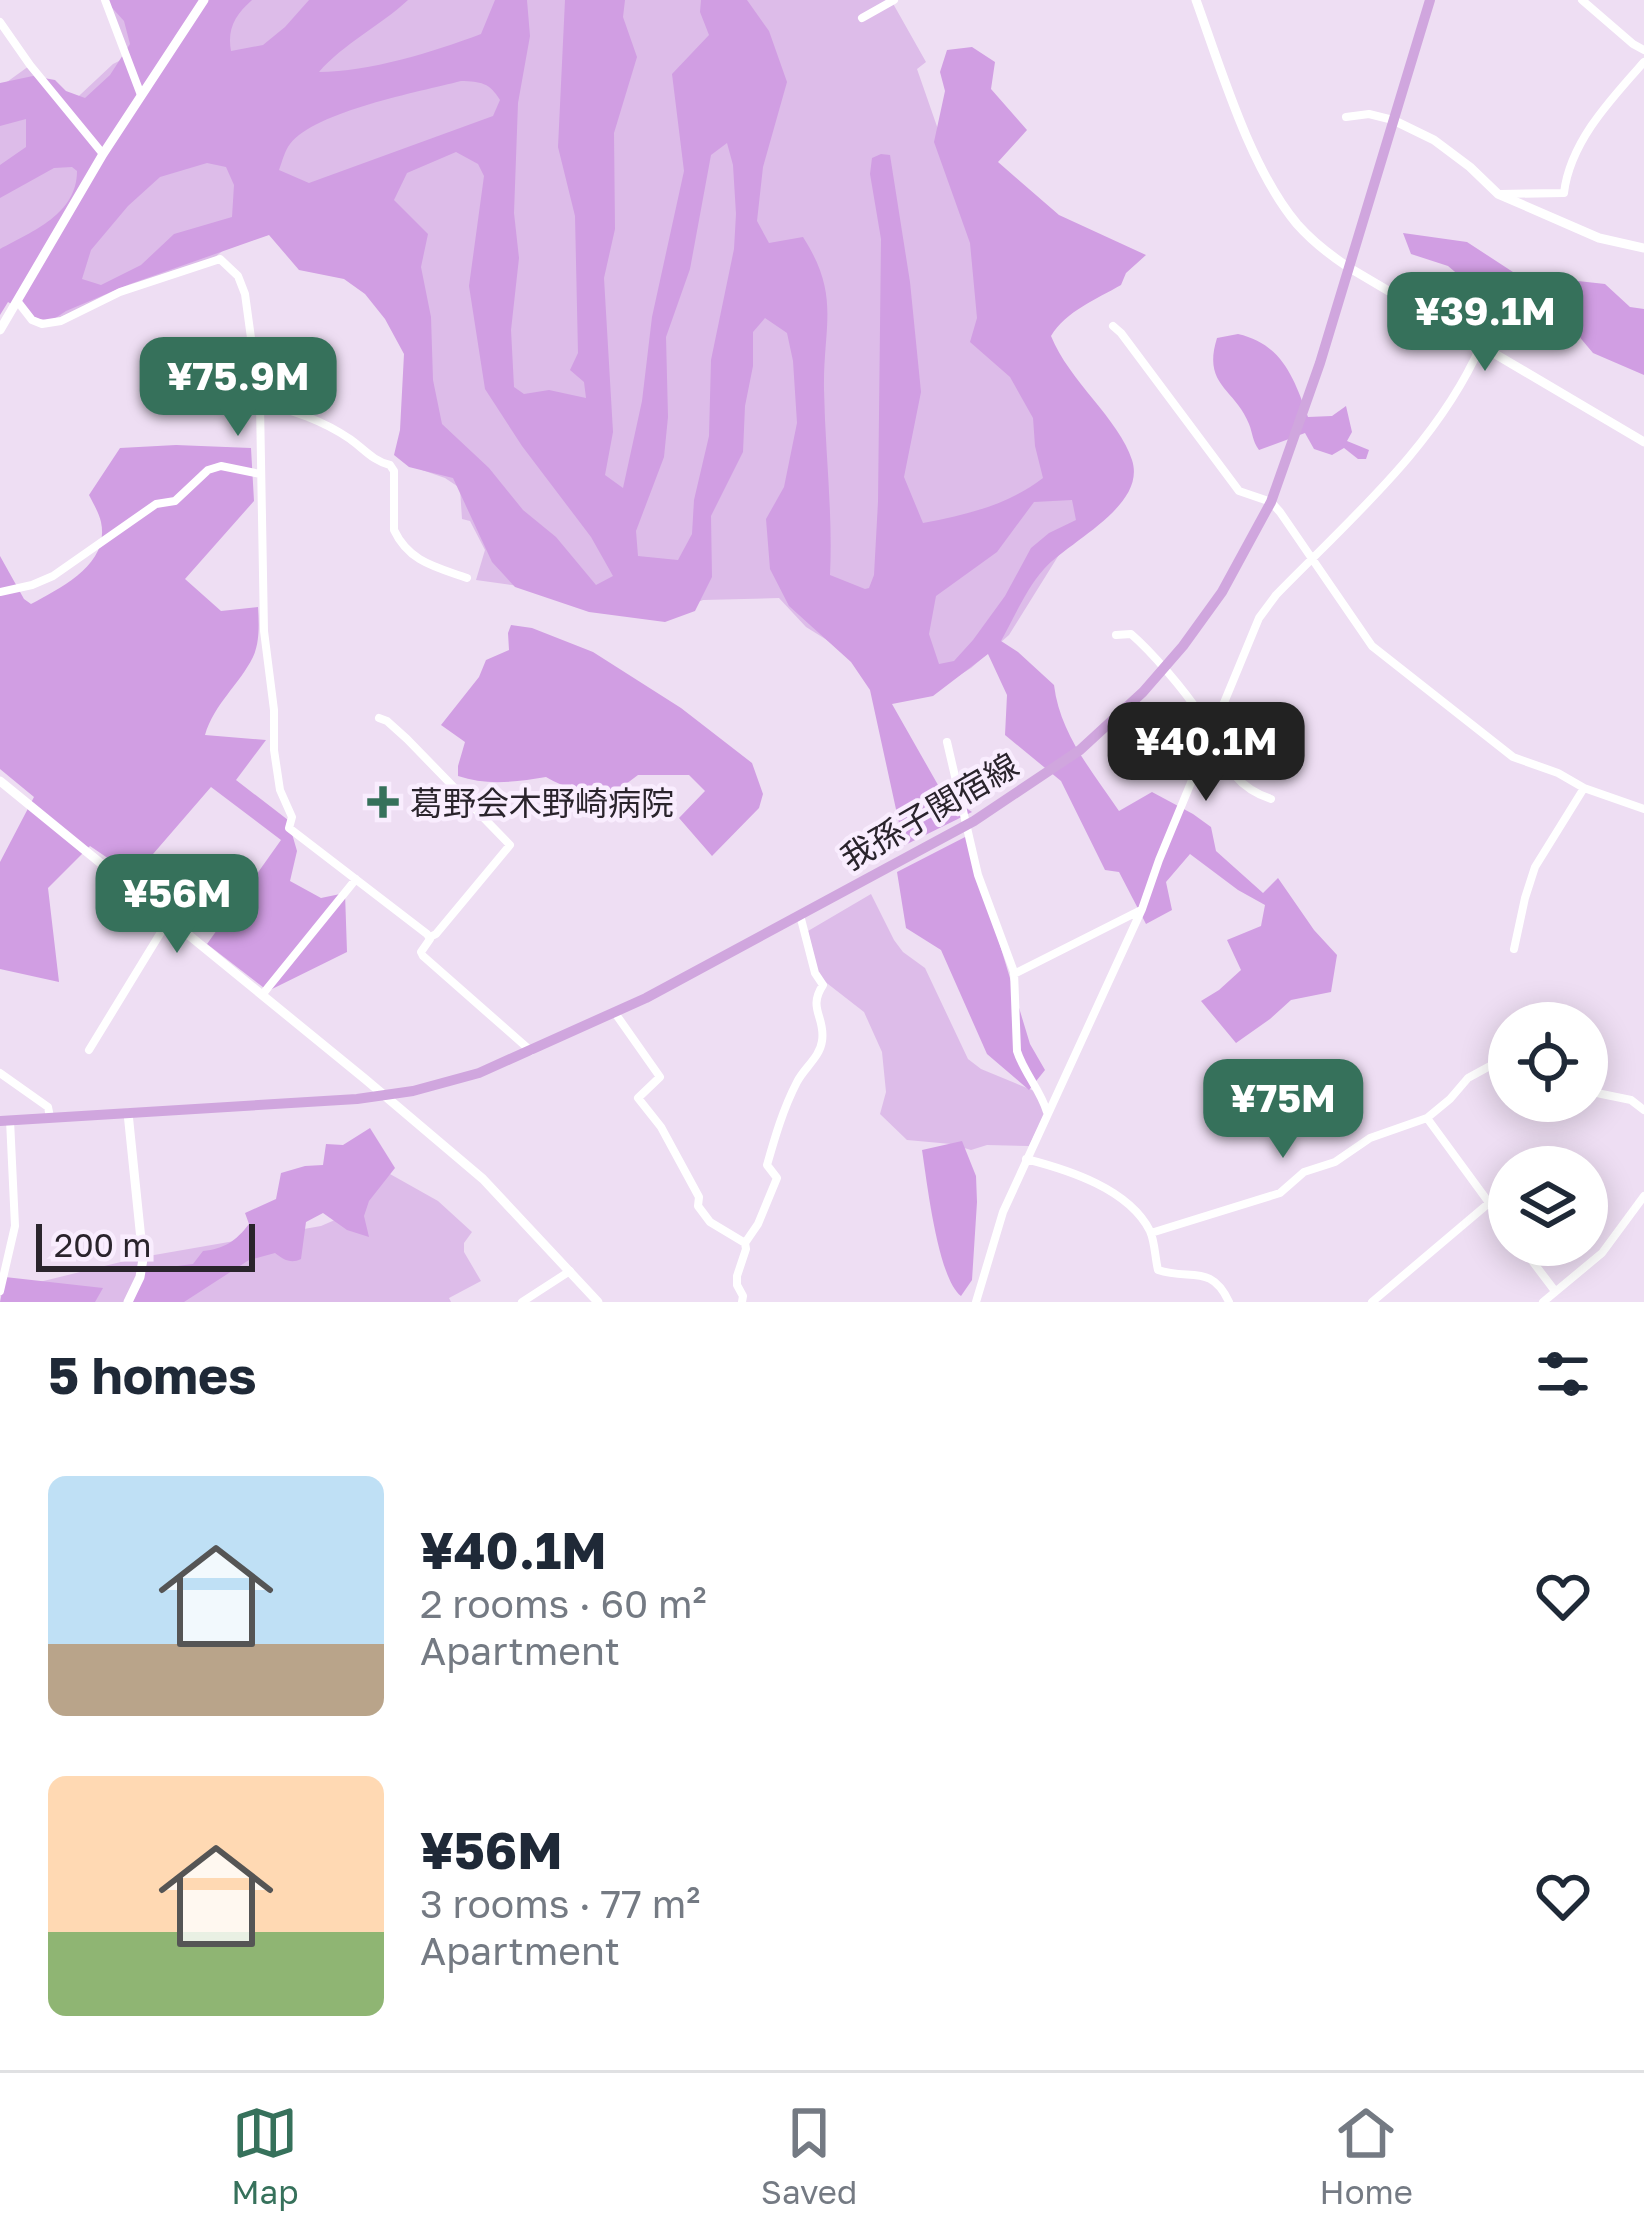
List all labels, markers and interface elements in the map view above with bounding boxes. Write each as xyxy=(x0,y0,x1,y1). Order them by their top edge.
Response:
pin: ¥39.1M xyxy=(1387,272,1583,374)
text: ¥39.1M xyxy=(1414,287,1556,334)
pin: ¥75.9M xyxy=(140,337,336,439)
text: ¥75.9M xyxy=(167,352,309,399)
pin: ¥40.1M xyxy=(1108,702,1304,804)
text: ¥40.1M xyxy=(1135,717,1277,764)
street label: 我孫子関宿線 xyxy=(834,745,1024,877)
place label: 葛野会木野崎病院 xyxy=(410,783,674,822)
marker: 葛野会木野崎病院 xyxy=(367,786,399,818)
pin: ¥56M xyxy=(106,854,248,956)
text: ¥56M xyxy=(122,869,232,916)
map controls xyxy=(1488,1002,1608,1266)
button: locate xyxy=(1488,1002,1608,1122)
pin: ¥75M xyxy=(1212,1059,1354,1161)
text: ¥75M xyxy=(1230,1074,1336,1121)
button: layers xyxy=(1488,1146,1608,1266)
scale bar xyxy=(36,1218,255,1271)
text: 200 m xyxy=(54,1225,152,1264)
icon: filters xyxy=(1530,1341,1596,1407)
text: 5 homes xyxy=(48,1344,257,1405)
text: ¥40.1M xyxy=(420,1519,607,1580)
icon: home xyxy=(144,1524,288,1668)
icon: heart xyxy=(1530,1563,1596,1629)
text: 2 rooms · 60 m² xyxy=(420,1580,706,1627)
text: Apartment xyxy=(420,1627,620,1674)
text: ¥56M xyxy=(420,1819,563,1880)
icon: home xyxy=(144,1824,288,1968)
icon: heart xyxy=(1530,1863,1596,1929)
text: 3 rooms · 77 m² xyxy=(420,1880,700,1927)
text: Apartment xyxy=(420,1927,620,1974)
tab: Map xyxy=(231,2100,299,2211)
tab: Saved xyxy=(761,2100,857,2211)
tab: Home xyxy=(1320,2100,1413,2211)

